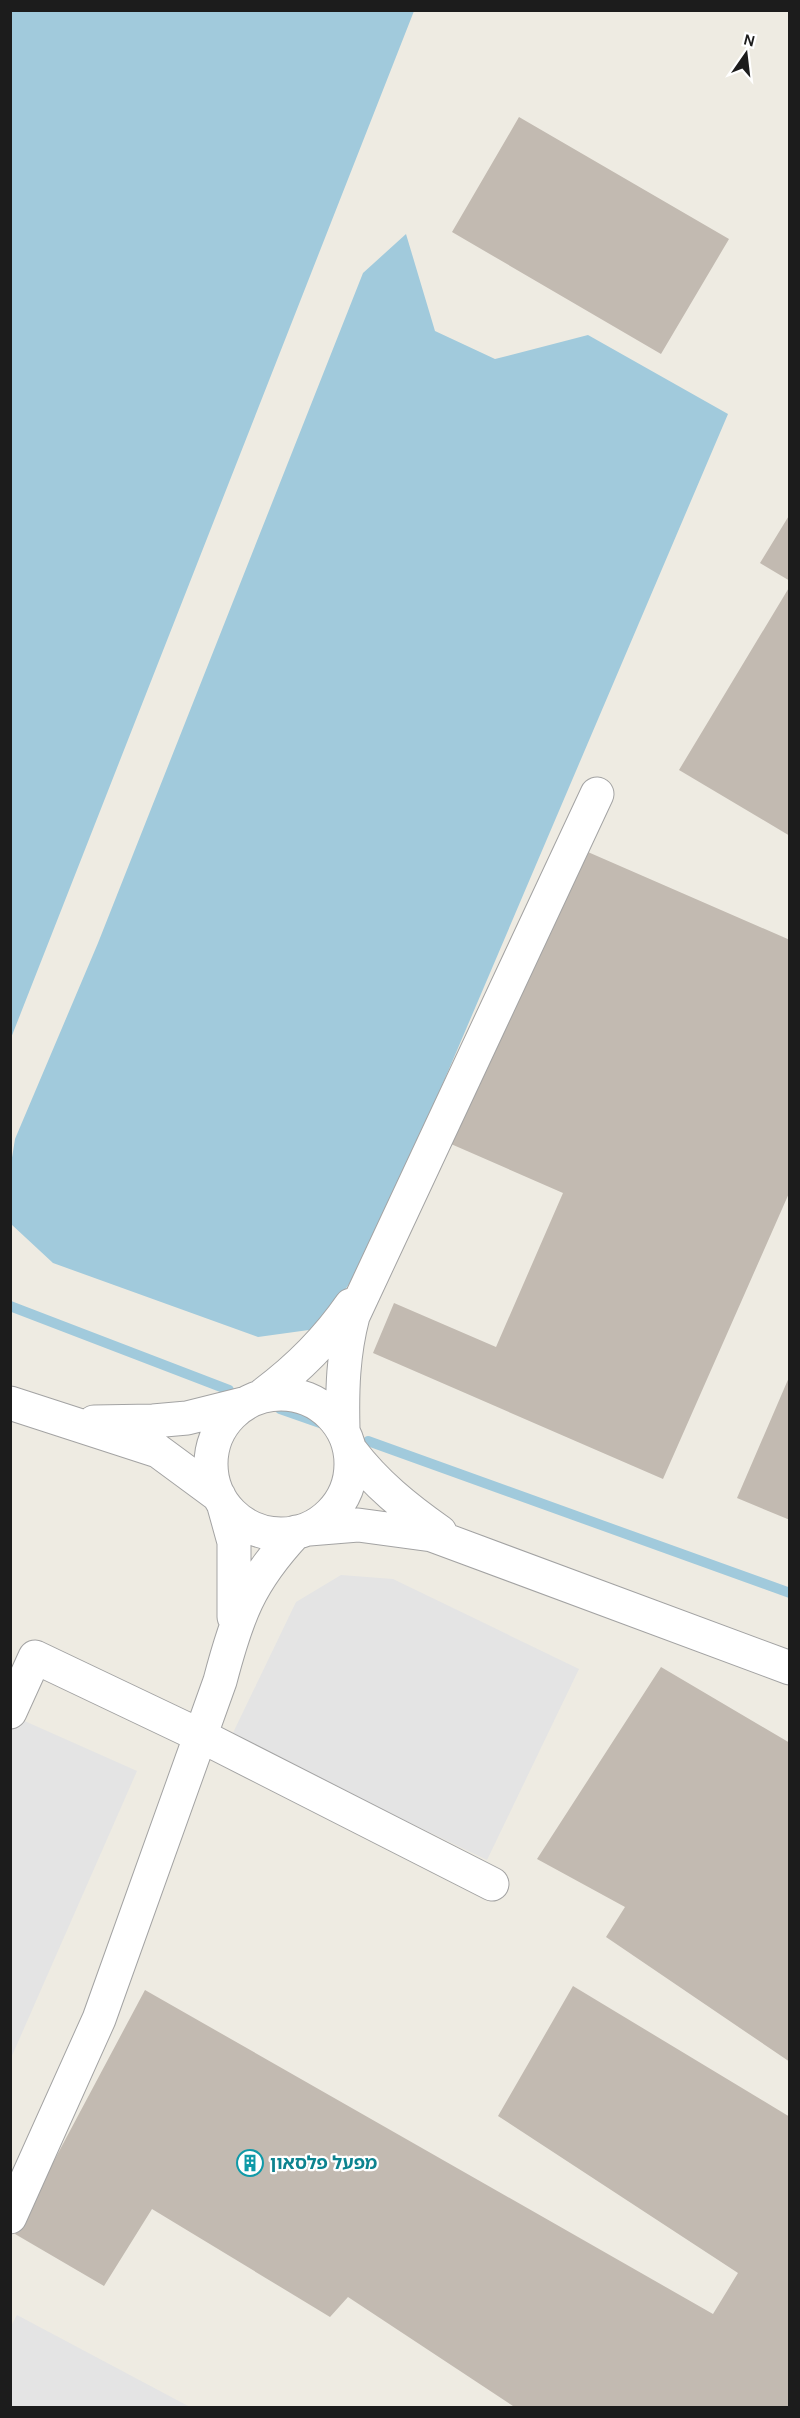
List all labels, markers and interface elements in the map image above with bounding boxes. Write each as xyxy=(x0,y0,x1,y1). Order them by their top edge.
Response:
north arrow xyxy=(716,24,776,84)
text: N xyxy=(742,29,757,51)
building icon: מפעל פלסאון xyxy=(235,2148,265,2178)
place label: מפעל פלסאון xyxy=(270,2152,378,2174)

